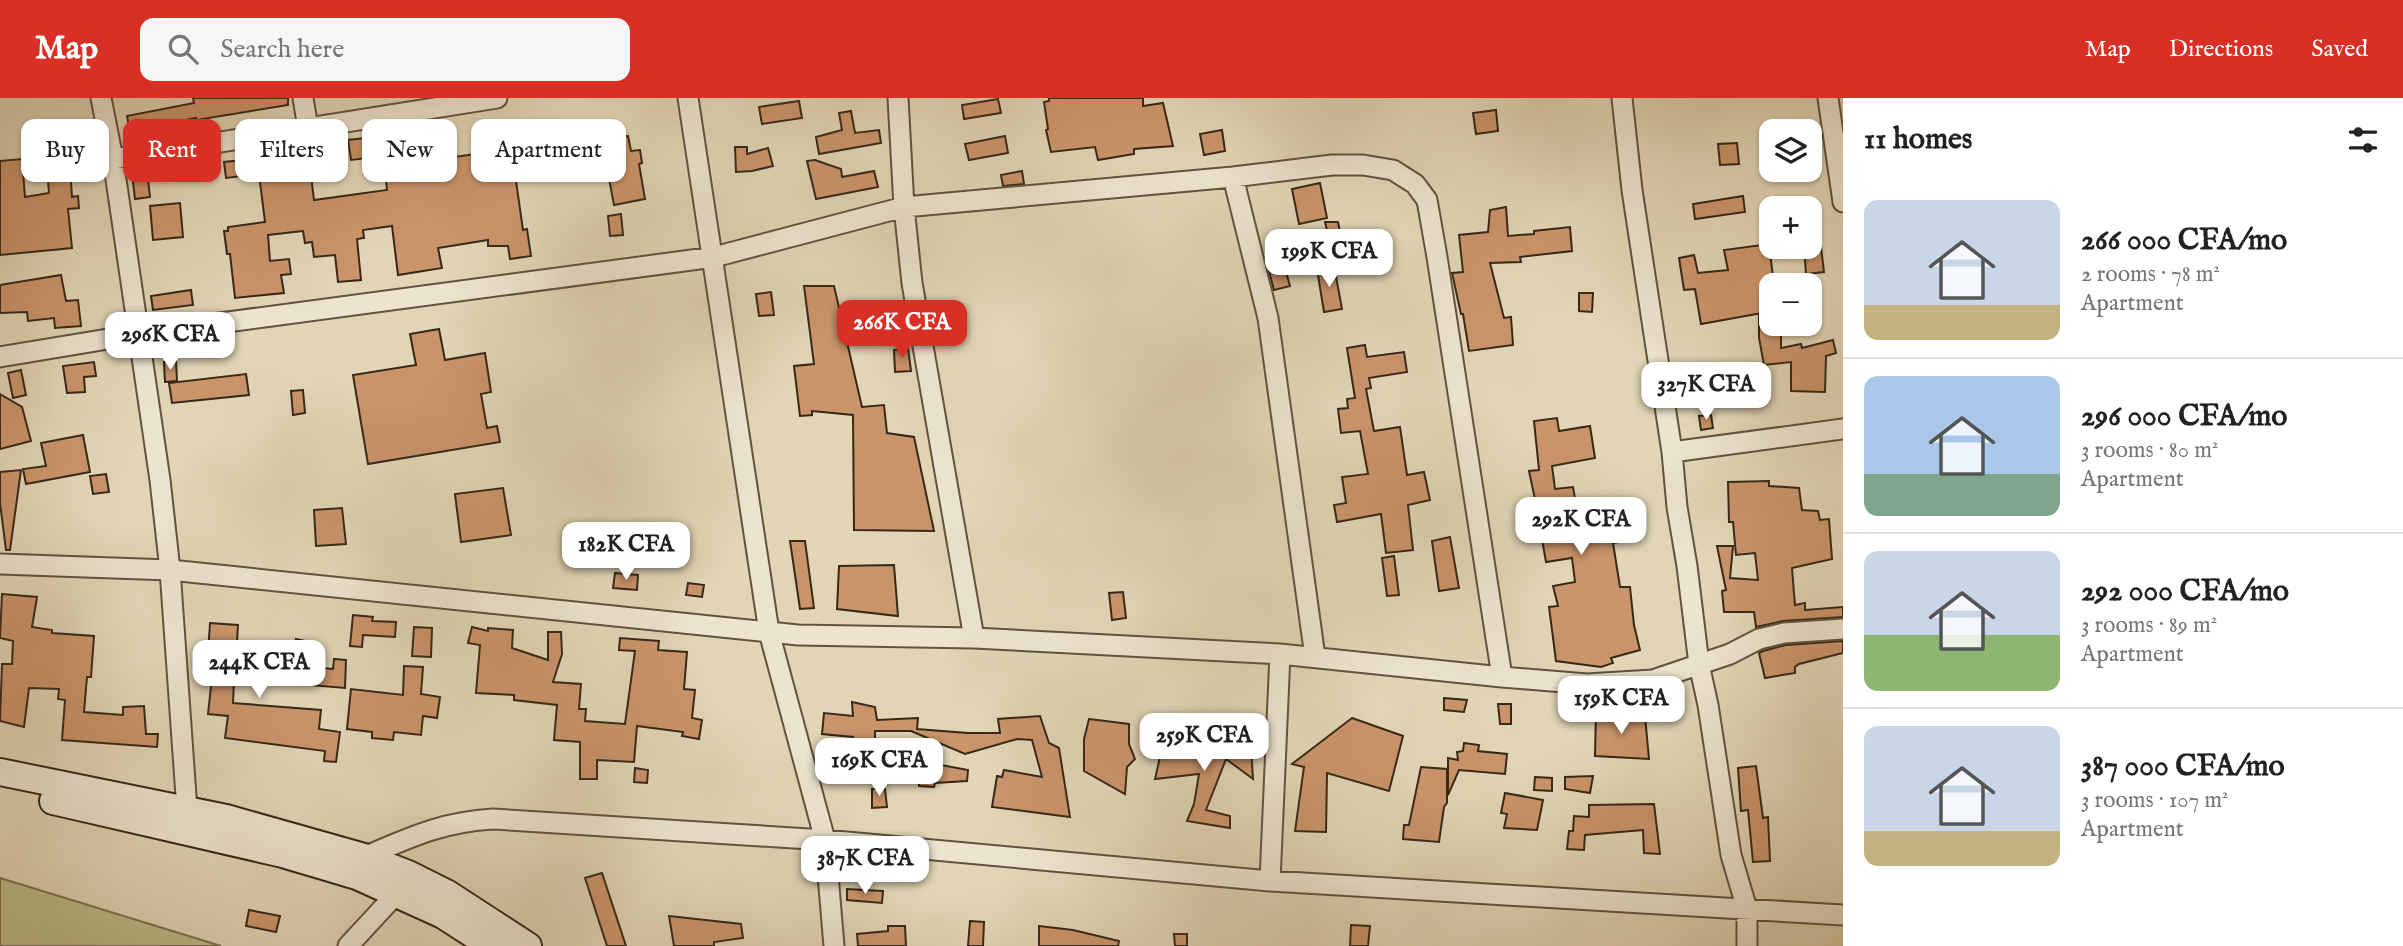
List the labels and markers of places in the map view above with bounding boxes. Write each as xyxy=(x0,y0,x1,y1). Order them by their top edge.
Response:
pin: 199K CFA xyxy=(1257,230,1401,289)
pin: 266K CFA xyxy=(830,300,974,360)
pin: 296K CFA xyxy=(98,313,242,372)
pin: 327K CFA xyxy=(1634,362,1778,422)
pin: 292K CFA xyxy=(1509,498,1653,557)
pin: 182K CFA xyxy=(554,522,698,582)
pin: 244K CFA xyxy=(187,640,331,700)
pin: 159K CFA xyxy=(1549,676,1693,736)
pin: 259K CFA xyxy=(1132,714,1276,773)
pin: 169K CFA xyxy=(807,738,951,798)
pin: 387K CFA xyxy=(793,836,937,896)

